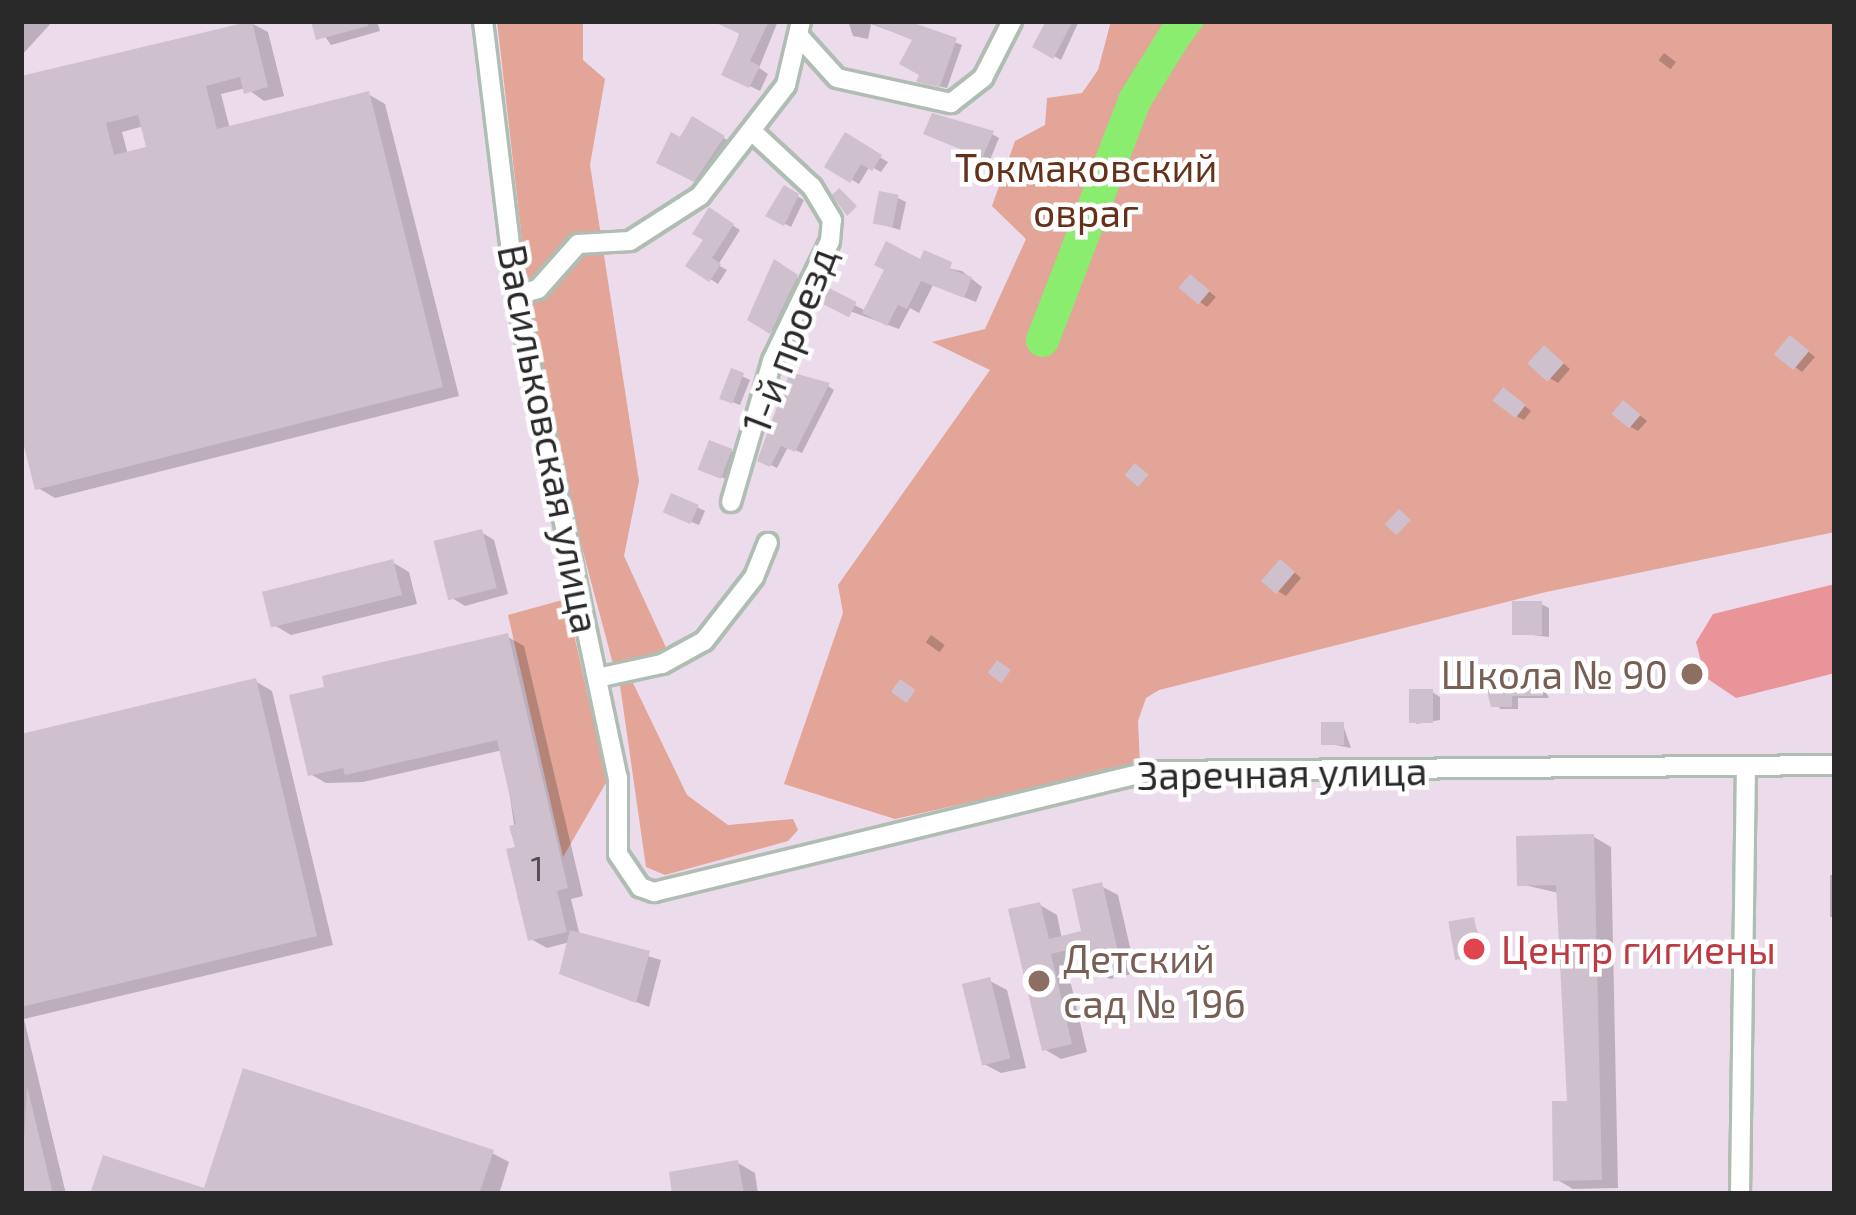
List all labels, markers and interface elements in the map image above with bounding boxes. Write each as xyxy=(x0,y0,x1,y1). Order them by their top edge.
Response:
park label: Токмаковский овраг xyxy=(955,145,1217,236)
street label: Васильковская улица xyxy=(488,241,610,637)
street label: 1-й проезд xyxy=(732,241,846,439)
place label: Школа № 90 xyxy=(1441,651,1668,697)
marker: Школа № 90 xyxy=(1679,661,1705,687)
street label: Заречная улица xyxy=(1136,747,1428,799)
house number: 1 xyxy=(530,849,544,889)
place label: Центр гигиены xyxy=(1501,926,1776,972)
marker: Центр гигиены xyxy=(1458,933,1490,965)
place label: Детский сад № 196 xyxy=(1063,936,1246,1027)
marker: Детский сад № 196 xyxy=(1026,968,1052,994)

